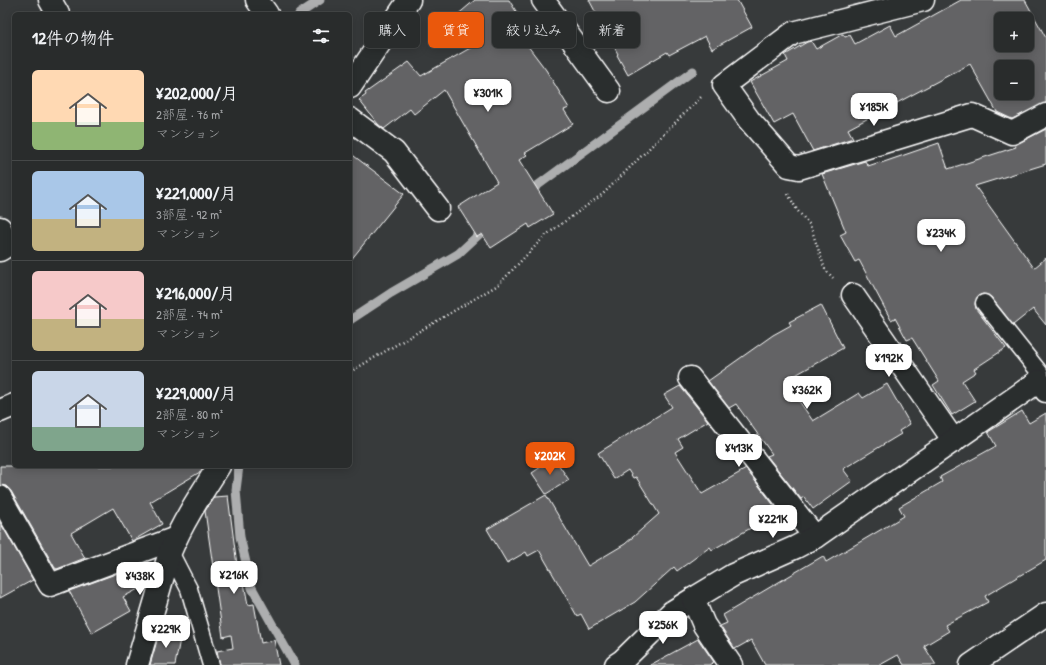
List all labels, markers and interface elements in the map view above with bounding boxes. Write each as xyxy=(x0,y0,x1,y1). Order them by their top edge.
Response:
chip: 購入 xyxy=(364,12,420,48)
chip: 賃貸 xyxy=(428,12,484,48)
chip: 絞り込み xyxy=(492,12,576,48)
chip: 新着 xyxy=(584,12,640,48)
map controls xyxy=(994,12,1034,100)
button: + xyxy=(994,12,1034,52)
icon: filters xyxy=(310,25,332,47)
text: 12件の物件 xyxy=(32,26,114,49)
button: − xyxy=(994,60,1034,100)
pin: ¥301K xyxy=(460,79,516,113)
text: ¥202,000/月 xyxy=(156,81,238,104)
text: ¥301K xyxy=(473,83,503,101)
icon: home xyxy=(64,86,112,134)
pin: ¥185K xyxy=(846,93,902,127)
text: ¥185K xyxy=(860,97,888,115)
text: 2部屋 · 76 m² xyxy=(156,105,223,123)
text: マンション xyxy=(156,124,220,142)
text: ¥221,000/月 xyxy=(156,181,236,204)
icon: home xyxy=(64,187,112,235)
text: 3部屋 · 92 m² xyxy=(156,205,222,223)
pin: ¥234K xyxy=(913,219,969,253)
text: ¥234K xyxy=(926,223,956,241)
text: マンション xyxy=(156,224,220,242)
text: ¥216,000/月 xyxy=(156,281,235,304)
icon: home xyxy=(64,287,112,335)
text: 2部屋 · 74 m² xyxy=(156,305,223,323)
text: マンション xyxy=(156,324,220,342)
pin: ¥192K xyxy=(861,344,917,378)
text: ¥192K xyxy=(875,348,903,366)
pin: ¥362K xyxy=(779,376,835,410)
text: ¥362K xyxy=(792,380,822,398)
text: ¥229,000/月 xyxy=(156,381,237,404)
icon: home xyxy=(64,387,112,435)
text: 2部屋 · 80 m² xyxy=(156,405,223,423)
text: マンション xyxy=(156,424,220,442)
pin: ¥413K xyxy=(711,434,767,468)
text: ¥413K xyxy=(725,438,753,456)
pin: ¥202K xyxy=(522,442,578,476)
text: ¥202K xyxy=(535,446,565,464)
pin: ¥221K xyxy=(745,505,801,539)
text: ¥221K xyxy=(758,509,788,527)
pin: ¥216K xyxy=(206,561,262,595)
pin: ¥438K xyxy=(112,562,168,596)
text: ¥216K xyxy=(220,565,248,583)
text: ¥438K xyxy=(125,566,155,584)
pin: ¥256K xyxy=(635,611,691,645)
pin: ¥229K xyxy=(138,615,194,649)
text: ¥256K xyxy=(648,615,678,633)
text: ¥229K xyxy=(151,619,181,637)

